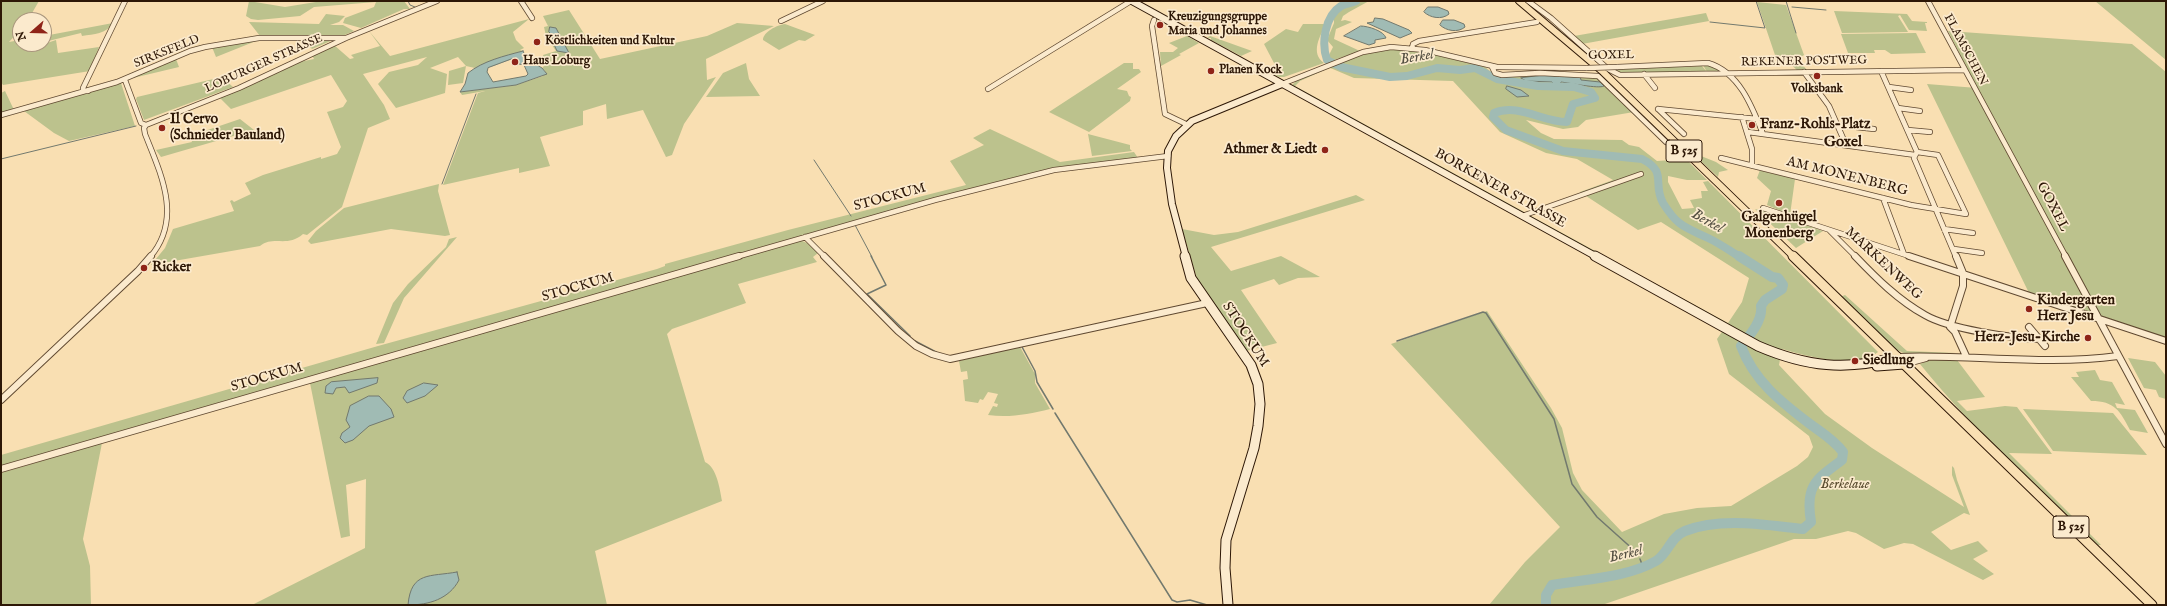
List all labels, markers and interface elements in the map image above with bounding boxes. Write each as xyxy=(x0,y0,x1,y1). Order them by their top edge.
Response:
place label: Kreuzigungsgruppe Maria und Johannes xyxy=(1168,11,1267,39)
north arrow xyxy=(12,12,52,52)
street label: FLAMSCHEN xyxy=(1940,12,1990,88)
marker: Kreuzigungsgruppe Maria und Johannes xyxy=(1155,20,1165,30)
text: N xyxy=(13,29,30,43)
street label: SIRKSFELD xyxy=(132,32,202,72)
street label: LOBURGER STRASSE xyxy=(203,32,325,96)
place label: Köstlichkeiten und Kultur xyxy=(545,35,675,49)
marker: Köstlichkeiten und Kultur xyxy=(532,37,542,47)
water label: Berkel xyxy=(1399,46,1435,70)
street label: GOXEL xyxy=(1588,48,1634,64)
street label: REKENER POSTWEG xyxy=(1741,54,1867,70)
place label: Haus Loburg xyxy=(523,55,590,69)
marker: Haus Loburg xyxy=(510,57,520,67)
place label: Planen Kock xyxy=(1219,64,1282,78)
marker: Planen Kock xyxy=(1206,66,1216,76)
marker: Volksbank xyxy=(1812,71,1822,81)
place label: Volksbank xyxy=(1791,83,1843,97)
place label: Il Cervo (Schnieder Bauland) xyxy=(170,112,285,144)
place label: Franz-Rohls-Platz xyxy=(1760,117,1870,133)
marker: Franz-Rohls-Platz xyxy=(1747,120,1757,130)
marker: Il Cervo (Schnieder Bauland) xyxy=(157,123,167,133)
district label: Goxel xyxy=(1824,134,1862,152)
road number: B 525 xyxy=(1666,140,1702,162)
place label: Athmer & Liedt xyxy=(1224,142,1317,158)
marker: Athmer & Liedt xyxy=(1320,145,1330,155)
street label: BORKENER STRASSE xyxy=(1431,146,1569,232)
street label: AM MONENBERG xyxy=(1785,154,1909,200)
street label: GOXEL xyxy=(2032,179,2072,235)
street label: STOCKUM xyxy=(852,180,928,216)
marker: Galgenhügel Monenberg xyxy=(1774,198,1784,208)
water label: Berkel xyxy=(1688,206,1726,238)
place label: Galgenhügel Monenberg xyxy=(1742,210,1816,242)
street label: MARKENWEG xyxy=(1841,224,1925,304)
place label: Ricker xyxy=(152,260,191,276)
marker: Ricker xyxy=(139,263,149,273)
street label: STOCKUM xyxy=(540,270,616,306)
place label: Kindergarten Herz Jesu xyxy=(2037,293,2115,326)
street label: STOCKUM xyxy=(1218,299,1272,371)
marker: Kindergarten Herz Jesu xyxy=(2024,304,2034,314)
place label: Herz-Jesu-Kirche xyxy=(1974,330,2080,346)
marker: Herz-Jesu-Kirche xyxy=(2083,333,2093,343)
place label: Siedlung xyxy=(1863,353,1914,369)
marker: Siedlung xyxy=(1850,356,1860,366)
street label: STOCKUM xyxy=(229,360,305,396)
park label: Berkelaue xyxy=(1821,477,1869,493)
road number: B 525 xyxy=(2053,516,2089,538)
water label: Berkel xyxy=(1607,542,1645,568)

